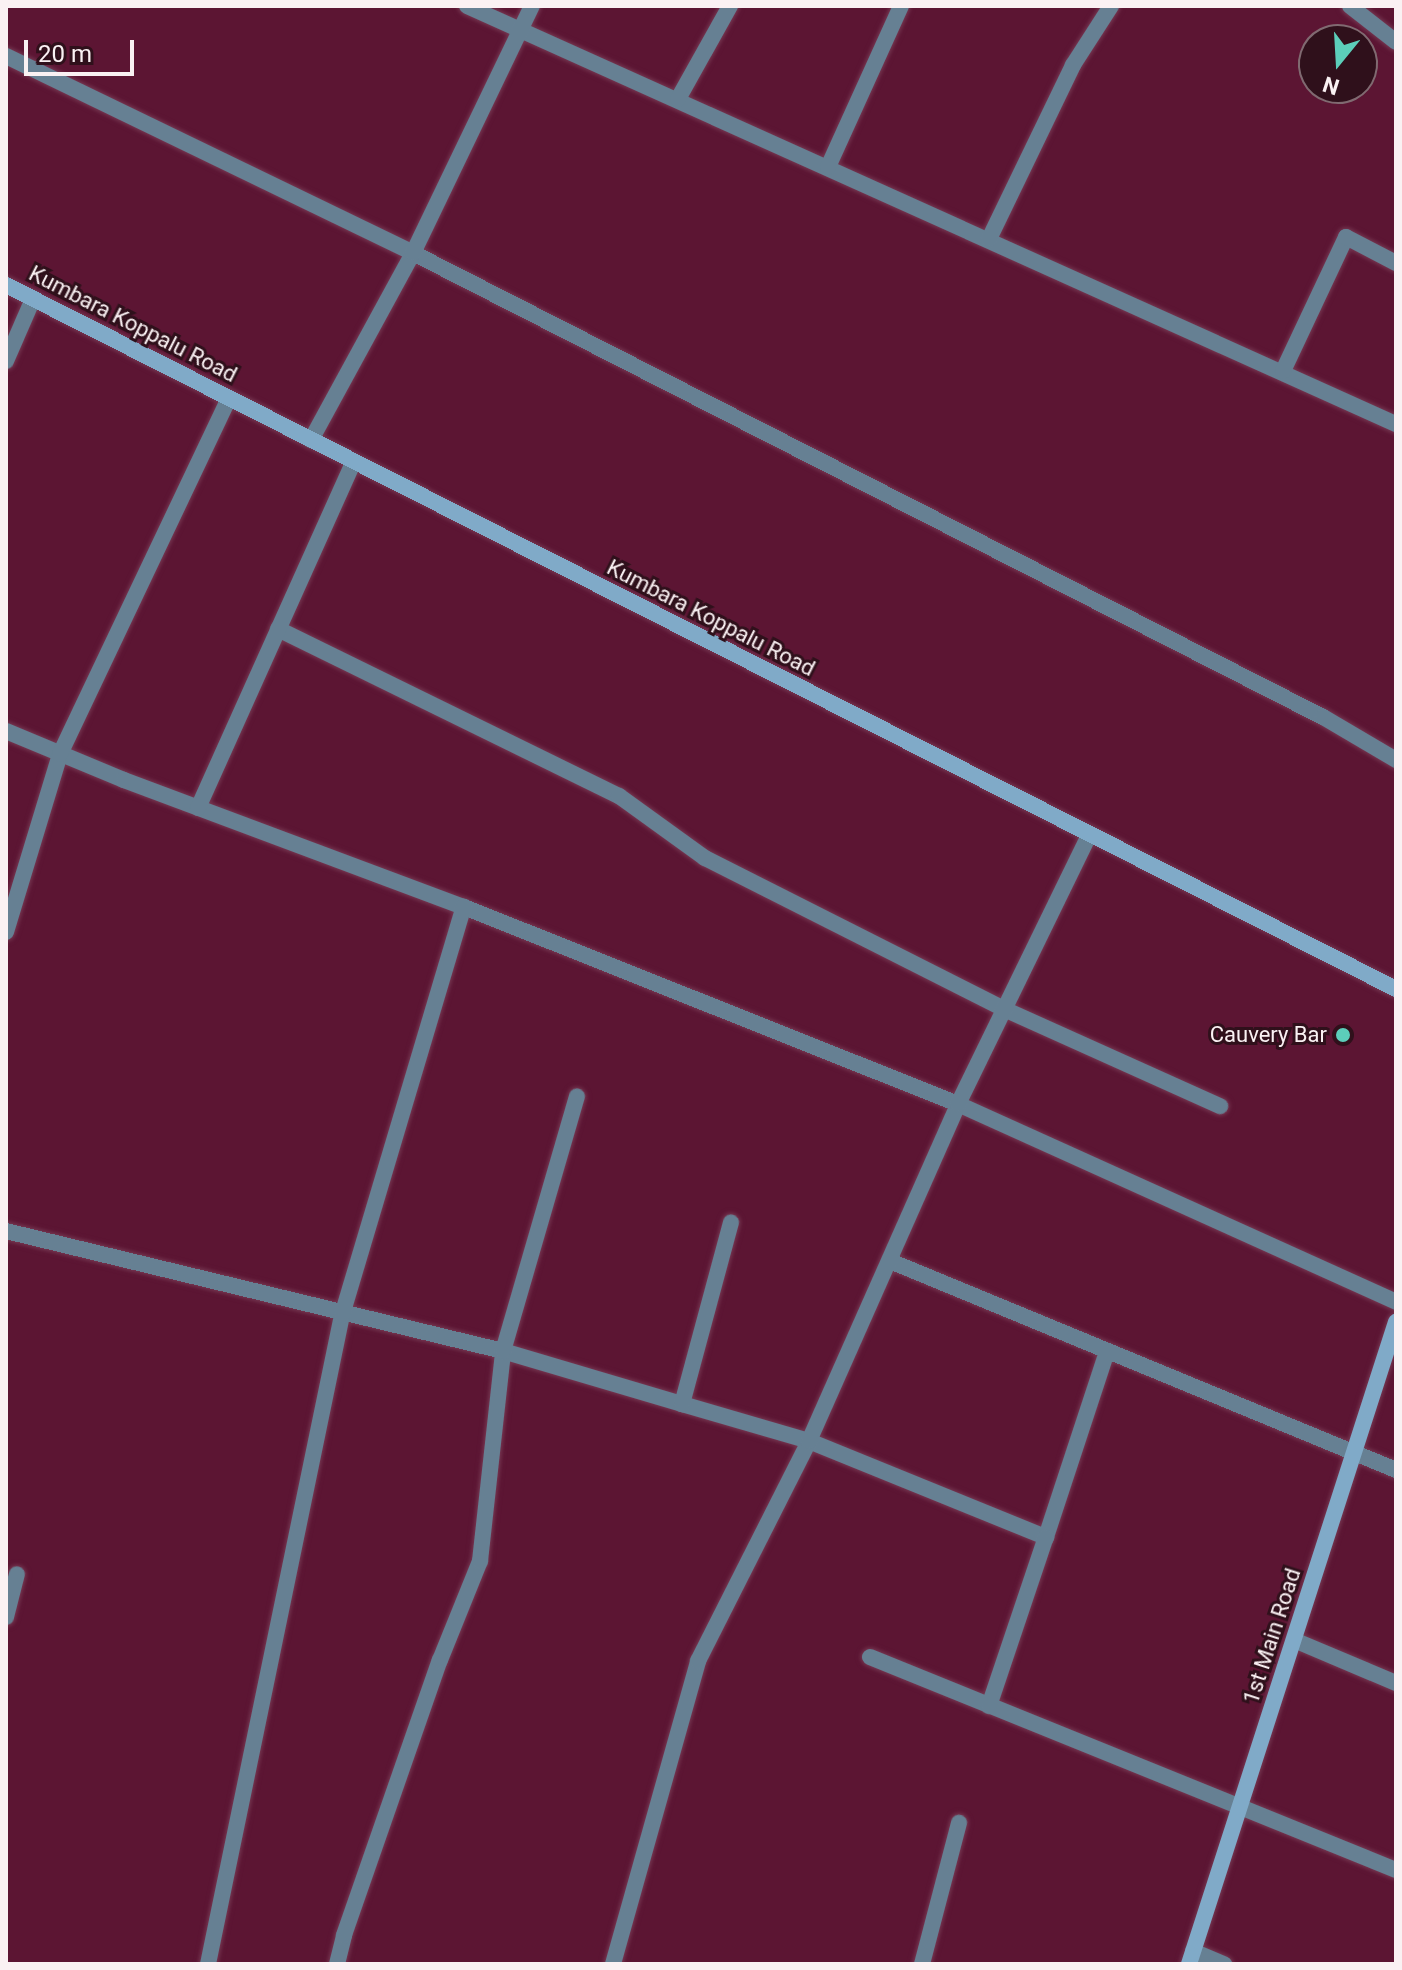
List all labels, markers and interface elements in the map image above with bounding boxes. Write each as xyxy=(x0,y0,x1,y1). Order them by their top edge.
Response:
scale bar xyxy=(28,24,138,74)
north arrow xyxy=(1298,24,1378,104)
text: 20 m xyxy=(38,40,92,68)
text: N xyxy=(1320,71,1342,100)
street label: Kumbara Koppalu Road xyxy=(25,260,241,388)
street label: Kumbara Koppalu Road xyxy=(603,554,819,682)
place label: Cauvery Bar xyxy=(1210,1022,1327,1048)
marker: Cauvery Bar xyxy=(1334,1026,1352,1044)
street label: 1st Main Road xyxy=(1238,1565,1306,1707)

